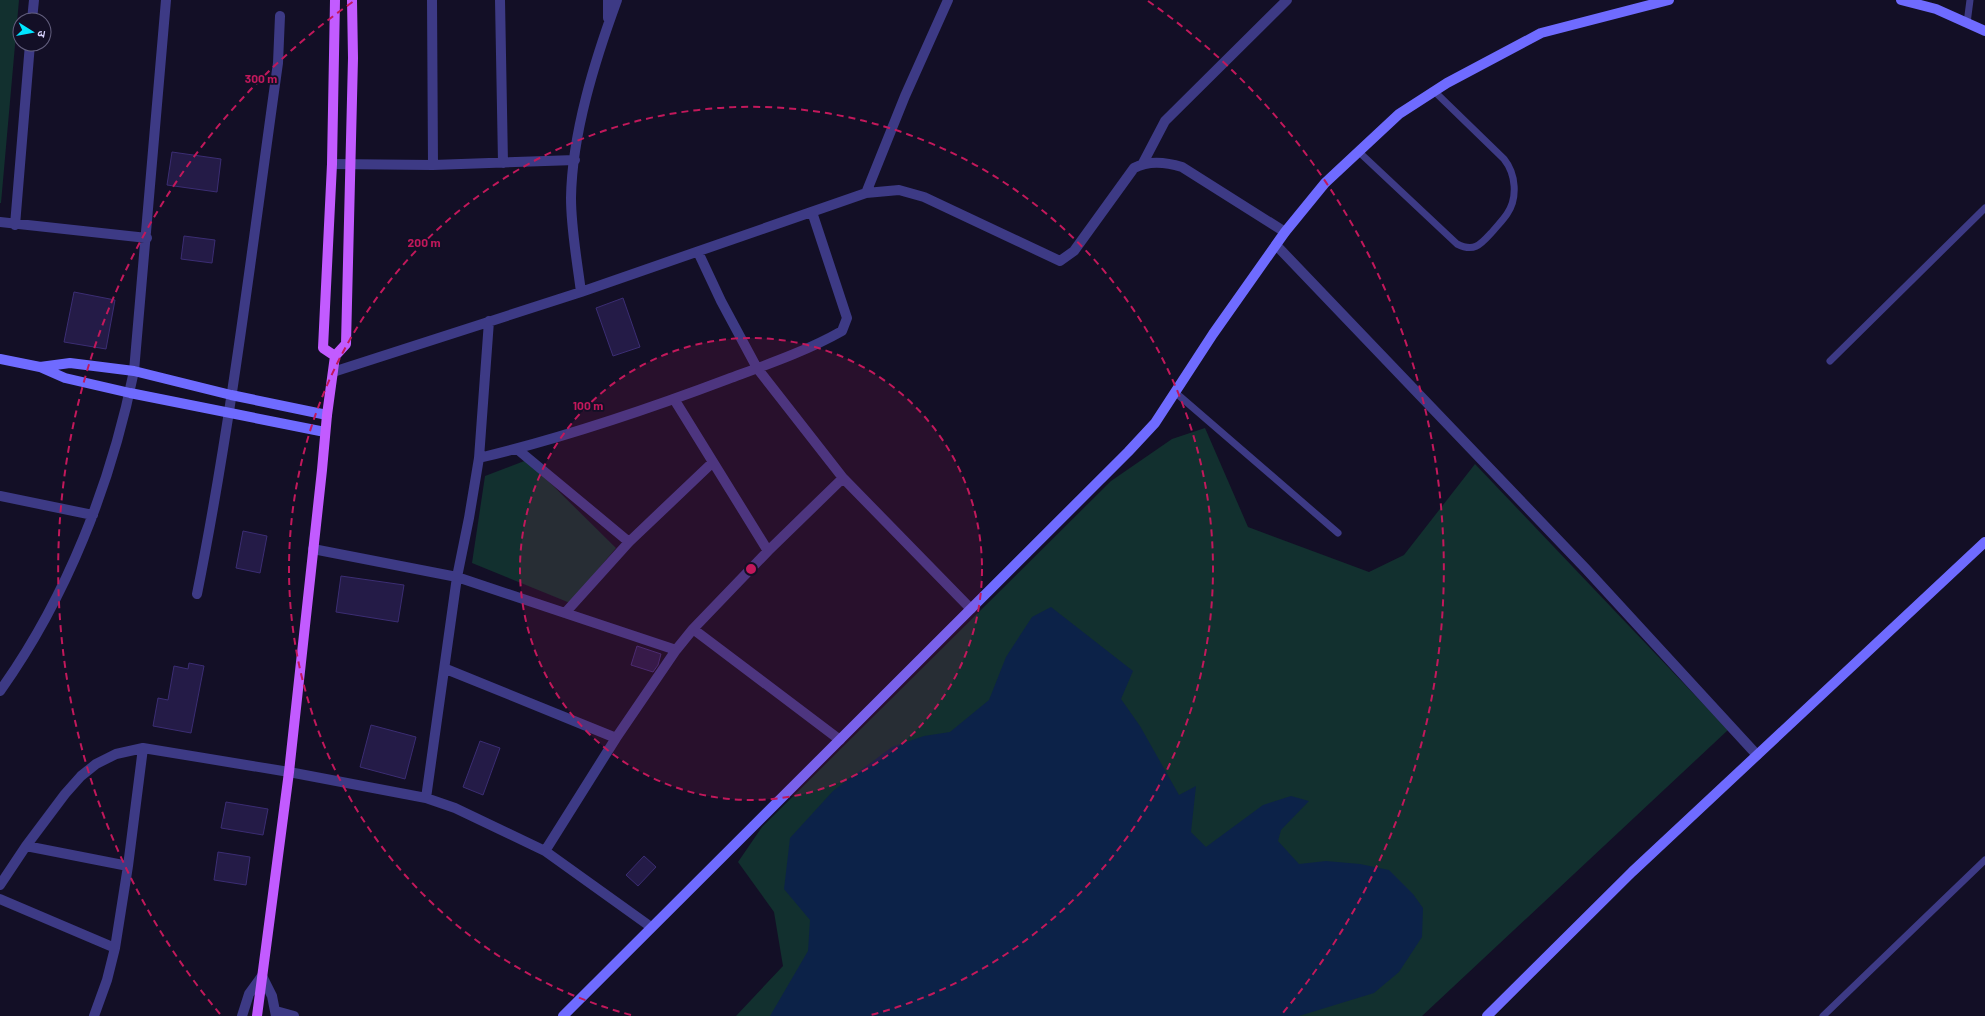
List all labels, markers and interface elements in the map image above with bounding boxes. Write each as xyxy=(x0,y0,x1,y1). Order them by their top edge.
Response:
north arrow xyxy=(12,12,52,52)
text: उ xyxy=(35,30,49,39)
text: 300 m xyxy=(245,71,277,85)
text: 200 m xyxy=(408,235,440,249)
text: 100 m xyxy=(573,398,603,412)
centre of rings xyxy=(744,562,758,576)

